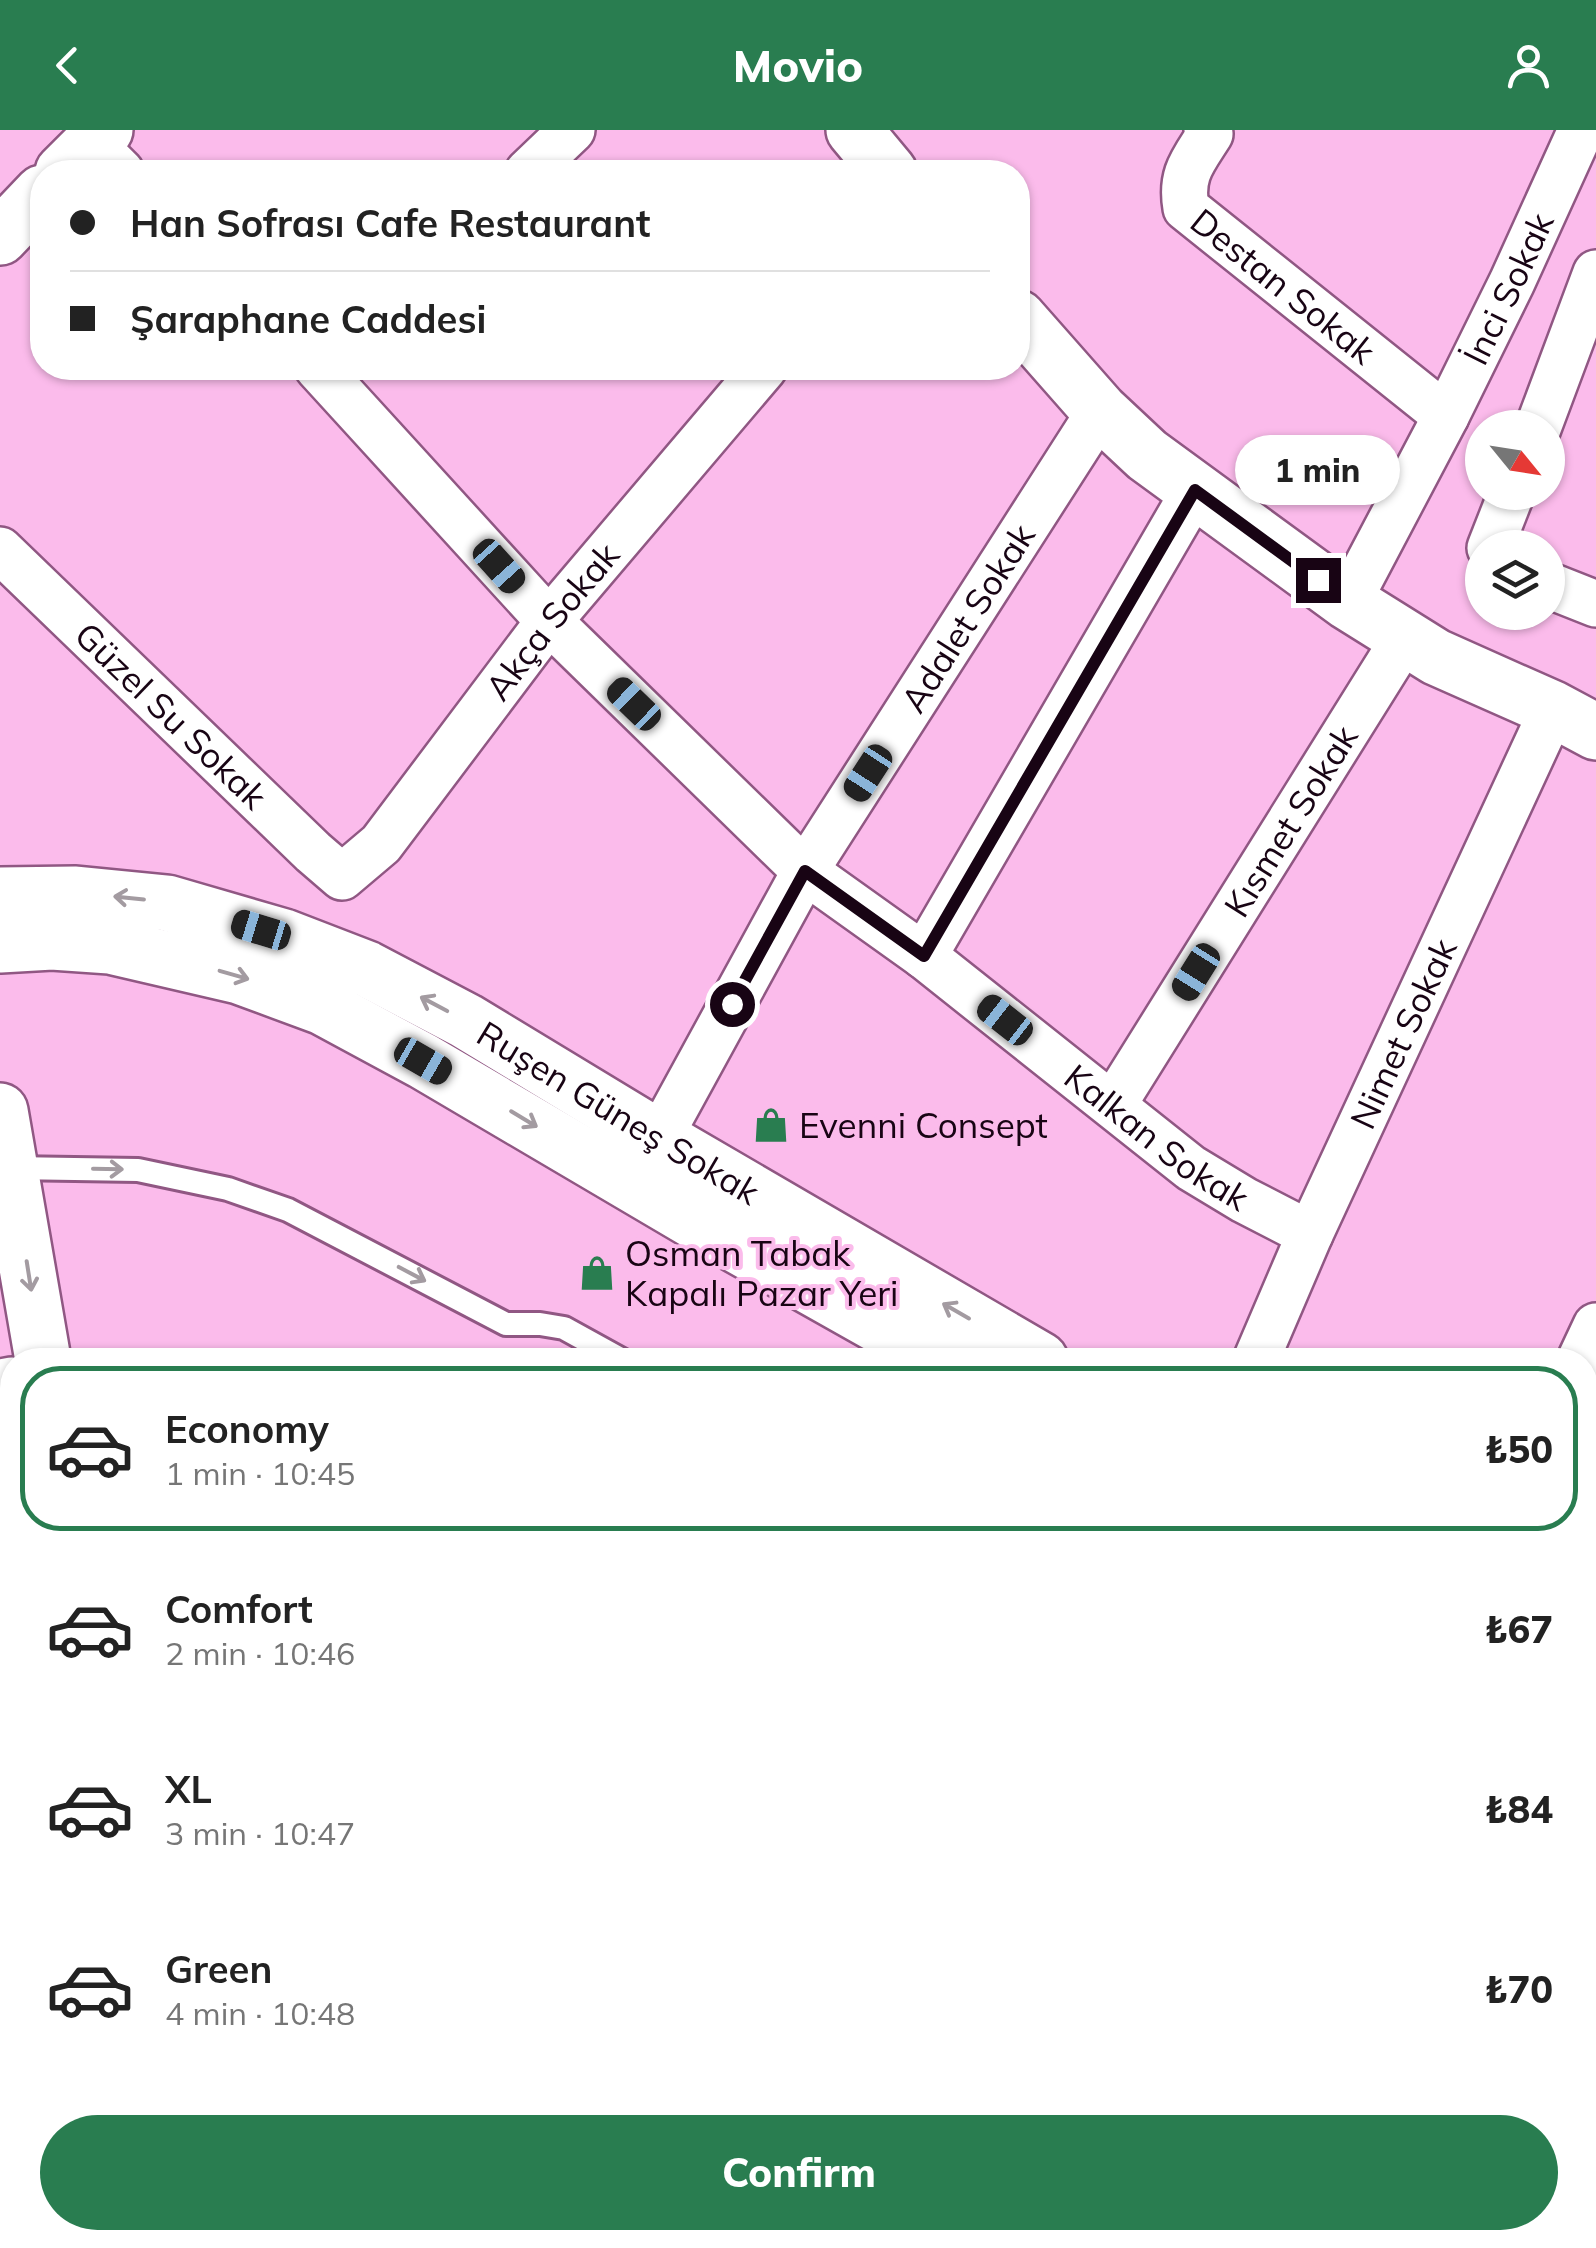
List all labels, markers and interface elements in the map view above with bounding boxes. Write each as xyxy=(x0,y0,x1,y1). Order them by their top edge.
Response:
text: Movio xyxy=(733,37,863,93)
icon: back xyxy=(40,38,95,93)
icon: person xyxy=(1501,38,1556,93)
text: Han Sofrası Cafe Restaurant xyxy=(130,199,651,247)
street label: Destan Sokak xyxy=(1182,199,1385,374)
street label: İnci Sokak xyxy=(1453,205,1563,372)
text: Şaraphane Caddesi xyxy=(130,295,486,343)
north arrow xyxy=(1465,410,1565,510)
map controls xyxy=(1465,410,1565,630)
callout: 1 min xyxy=(1236,435,1400,505)
text: 1 min xyxy=(1275,450,1360,490)
street label: Adalet Sokak xyxy=(891,515,1044,720)
button: layers xyxy=(1465,530,1565,630)
street label: Akça Sokak xyxy=(475,533,629,709)
car xyxy=(468,534,530,598)
route end xyxy=(1296,558,1341,603)
street label: Güzel Su Sokak xyxy=(66,613,277,819)
car xyxy=(602,672,666,736)
street label: Kısmet Sokak xyxy=(1214,716,1367,925)
car xyxy=(839,740,897,806)
one-way arrow xyxy=(113,889,146,908)
car xyxy=(228,907,294,953)
street label: Nimet Sokak xyxy=(1340,931,1466,1136)
car xyxy=(1167,939,1225,1005)
one-way arrow xyxy=(218,967,249,985)
route start xyxy=(710,982,755,1027)
car xyxy=(972,990,1038,1050)
one-way arrow xyxy=(420,994,450,1014)
street label: Ruşen Güneş Sokak xyxy=(469,1011,768,1214)
car xyxy=(390,1033,456,1089)
street label: Kalkan Sokak xyxy=(1056,1054,1258,1220)
place label: Evenni Consept xyxy=(799,1103,1048,1147)
shop icon: Evenni Consept xyxy=(752,1106,790,1144)
one-way arrow xyxy=(509,1109,538,1129)
one-way arrow xyxy=(92,1160,124,1178)
place label: Osman Tabak Kapalı Pazar Yeri xyxy=(625,1231,898,1315)
shop icon: Osman Tabak Kapalı Pazar Yeri xyxy=(578,1254,616,1292)
one-way arrow xyxy=(20,1260,39,1292)
one-way arrow xyxy=(397,1265,427,1284)
one-way arrow xyxy=(942,1301,971,1321)
icon: car xyxy=(45,1404,135,1494)
text: Economy xyxy=(165,1405,329,1453)
text: ₺50 xyxy=(1485,1425,1553,1473)
text: 1 min · 10:45 xyxy=(165,1453,355,1493)
icon: car xyxy=(45,1584,135,1674)
text: Comfort xyxy=(165,1585,313,1633)
text: ₺67 xyxy=(1485,1605,1553,1653)
text: 2 min · 10:46 xyxy=(165,1633,355,1673)
icon: car xyxy=(45,1764,135,1854)
text: XL xyxy=(165,1765,212,1813)
text: ₺84 xyxy=(1485,1785,1553,1833)
text: 3 min · 10:47 xyxy=(165,1813,355,1853)
icon: car xyxy=(45,1944,135,2034)
text: Green xyxy=(165,1945,272,1993)
text: ₺70 xyxy=(1485,1965,1553,2013)
text: 4 min · 10:48 xyxy=(165,1993,355,2033)
button: Confirm xyxy=(40,2115,1558,2230)

